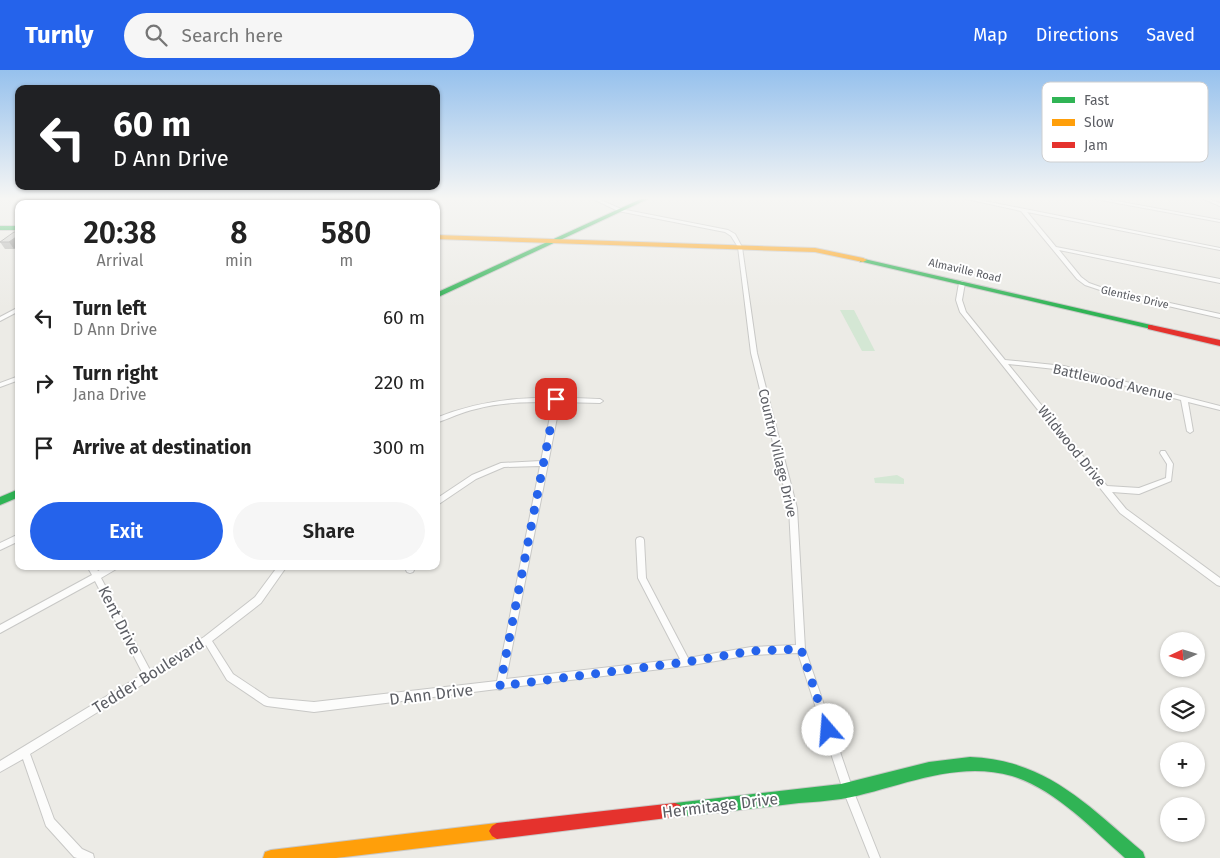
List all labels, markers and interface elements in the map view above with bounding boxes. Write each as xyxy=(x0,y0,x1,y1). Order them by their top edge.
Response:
search box xyxy=(124,13,474,58)
text: Turnly xyxy=(25,21,94,49)
icon: search xyxy=(142,21,170,49)
text: Search here xyxy=(182,24,283,47)
text: Map xyxy=(973,24,1008,46)
text: Directions xyxy=(1036,24,1118,46)
text: Saved xyxy=(1146,24,1195,46)
legend xyxy=(1042,82,1208,162)
text: Fast xyxy=(1084,92,1110,109)
text: 60 m xyxy=(113,103,191,145)
icon: left xyxy=(30,105,95,170)
text: Slow xyxy=(1084,114,1114,131)
text: Jam xyxy=(1084,137,1108,154)
text: D Ann Drive xyxy=(113,145,229,172)
text: 20:38 xyxy=(83,215,157,251)
text: 8 xyxy=(230,215,247,251)
text: 580 xyxy=(321,215,372,251)
text: Arrival xyxy=(97,251,143,270)
text: min xyxy=(225,251,253,270)
text: m xyxy=(339,251,353,270)
street label: Almaville Road xyxy=(927,256,1002,285)
street label: Glenties Drive xyxy=(1100,283,1170,312)
text: Turn left xyxy=(73,297,147,320)
icon: left xyxy=(30,304,58,332)
text: 60 m xyxy=(383,306,425,329)
text: D Ann Drive xyxy=(73,320,157,339)
street label: Battlewood Avenue xyxy=(1051,360,1175,405)
text: Turn right xyxy=(73,362,158,385)
icon: right xyxy=(30,369,58,397)
text: 220 m xyxy=(374,371,425,394)
pin xyxy=(535,378,577,420)
text: Jana Drive xyxy=(73,385,146,404)
icon: arrive xyxy=(542,385,570,413)
street label: Country Village Drive xyxy=(754,387,801,519)
street label: Wildwood Drive xyxy=(1034,402,1109,490)
icon: arrive xyxy=(30,434,58,462)
text: Arrive at destination xyxy=(73,436,252,459)
text: 300 m xyxy=(373,436,425,459)
button: Exit xyxy=(30,502,223,560)
button: Share xyxy=(233,502,425,560)
street label: Kent Drive xyxy=(94,583,145,658)
north arrow xyxy=(1160,632,1205,678)
map controls xyxy=(1160,632,1205,842)
street label: Tedder Boulevard xyxy=(89,634,207,717)
street label: D Ann Drive xyxy=(388,680,474,709)
button: layers xyxy=(1160,687,1205,732)
position arrow xyxy=(801,703,853,755)
button: + xyxy=(1160,742,1205,787)
street label: Hermitage Drive xyxy=(661,789,779,822)
button: − xyxy=(1160,797,1205,842)

